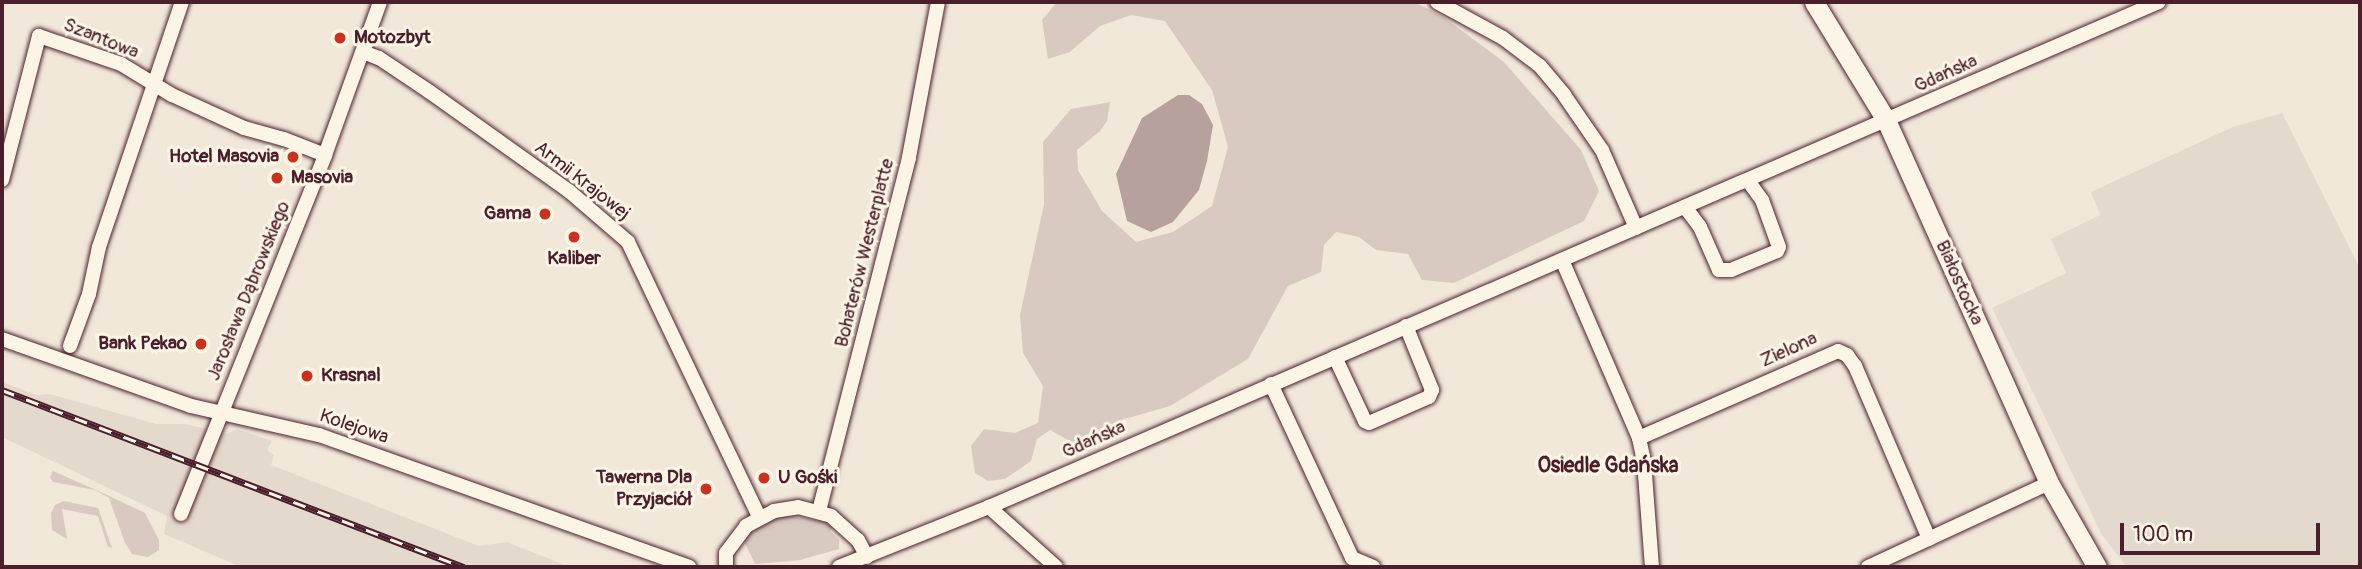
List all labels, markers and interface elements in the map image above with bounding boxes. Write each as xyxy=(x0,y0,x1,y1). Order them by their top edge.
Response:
street label: Szantowa xyxy=(60,14,142,64)
place label: Motozbyt xyxy=(354,27,431,49)
marker: Motozbyt xyxy=(332,30,348,46)
street label: Gdańska xyxy=(1911,50,1981,98)
street label: Armii Krajowej xyxy=(530,137,634,225)
place label: Hotel Masovia xyxy=(169,146,279,168)
marker: Hotel Masovia xyxy=(285,149,301,165)
street label: Bohaterów Westerplatte xyxy=(831,156,899,350)
place label: Masovia xyxy=(291,167,353,189)
marker: Masovia xyxy=(269,170,285,186)
street label: Jarosława Dąbrowskiego xyxy=(203,198,295,384)
place label: Gama xyxy=(484,203,531,225)
marker: Gama xyxy=(537,206,553,222)
marker: Kaliber xyxy=(566,229,582,245)
street label: Białostocka xyxy=(1930,237,1988,329)
place label: Kaliber xyxy=(547,248,601,270)
street label: Zielona xyxy=(1757,327,1821,373)
place label: Bank Pekao xyxy=(98,333,187,355)
marker: Bank Pekao xyxy=(193,336,209,352)
place label: Krasnal xyxy=(321,365,381,387)
marker: Krasnal xyxy=(299,368,315,384)
street label: Kolejowa xyxy=(316,405,392,449)
street label: Gdańska xyxy=(1059,416,1129,464)
district label: Osiedle Gdańska xyxy=(1538,453,1678,479)
place label: Tawerna Dla Przyjaciół xyxy=(596,467,692,511)
place label: U Gośki xyxy=(778,467,837,489)
marker: U Gośki xyxy=(756,470,772,486)
marker: Tawerna Dla Przyjaciół xyxy=(698,481,714,497)
scale bar xyxy=(2124,510,2324,554)
text: 100 m xyxy=(2133,521,2193,548)

